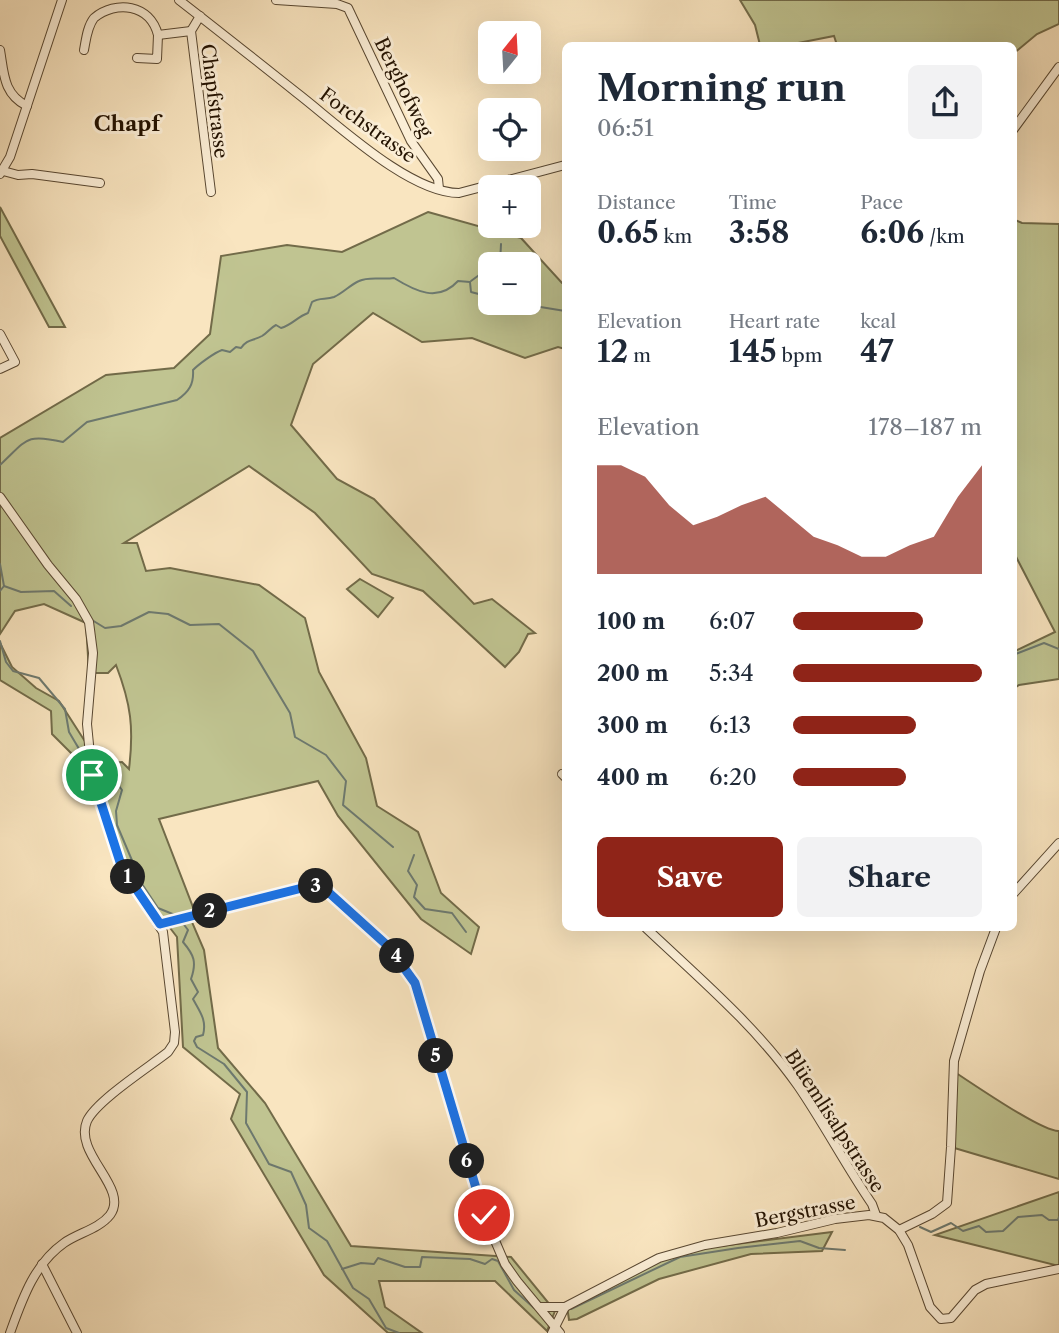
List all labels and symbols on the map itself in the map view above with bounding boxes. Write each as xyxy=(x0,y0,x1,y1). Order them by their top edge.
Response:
north arrow xyxy=(478,21,541,84)
street label: Berghofweg xyxy=(370,34,438,142)
street label: Chapfstrasse xyxy=(196,43,233,160)
street label: Forchstrasse xyxy=(315,83,420,168)
district label: Chapf xyxy=(94,111,163,136)
pin xyxy=(62,745,122,805)
pin: 1 xyxy=(110,860,146,894)
pin: 3 xyxy=(298,868,334,903)
pin: 2 xyxy=(192,894,228,928)
pin: 4 xyxy=(380,939,414,974)
pin: 5 xyxy=(418,1038,453,1074)
street label: Blüemlisalpstrasse xyxy=(780,1046,889,1197)
pin: 6 xyxy=(449,1144,484,1178)
pin xyxy=(454,1185,514,1245)
street label: Bergstrasse xyxy=(753,1190,857,1232)

